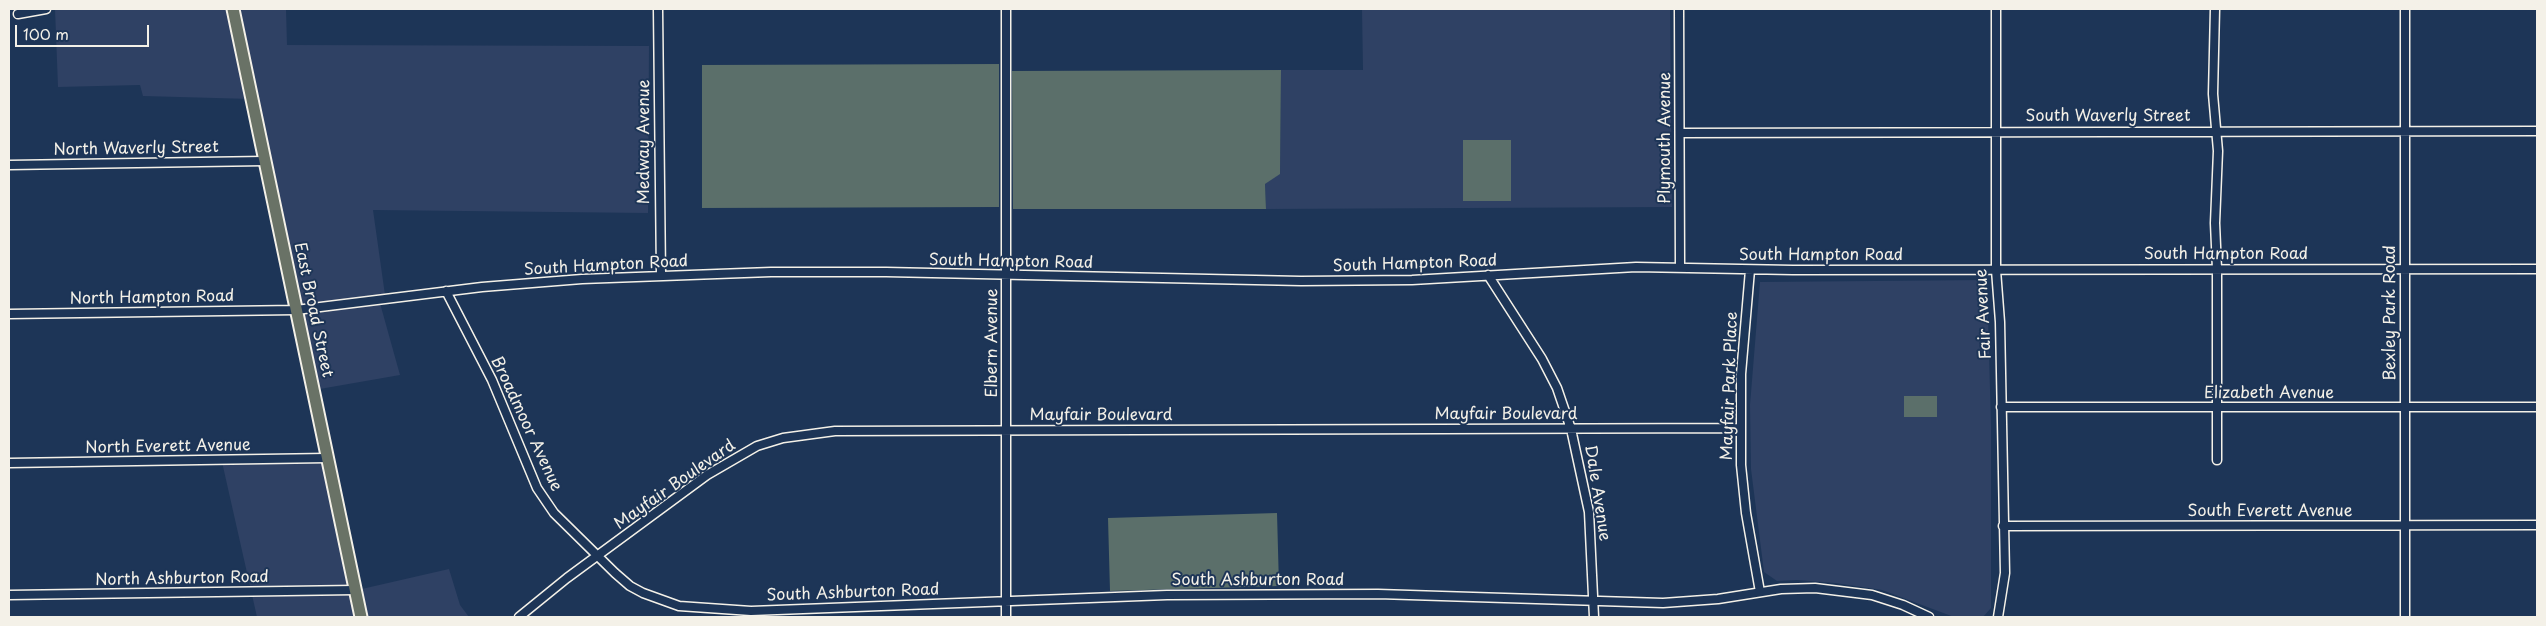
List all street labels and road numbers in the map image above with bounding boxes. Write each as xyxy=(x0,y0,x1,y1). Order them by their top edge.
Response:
street label: Plymouth Avenue xyxy=(1656,72,1676,204)
street label: Medway Avenue xyxy=(635,80,655,204)
street label: South Waverly Street xyxy=(2026,107,2190,127)
street label: North Waverly Street xyxy=(53,138,219,160)
street label: East Broad Street xyxy=(289,241,337,379)
street label: South Hampton Road xyxy=(2144,245,2308,265)
street label: Bexley Park Road xyxy=(2381,245,2401,381)
street label: South Hampton Road xyxy=(1739,246,1903,266)
street label: South Hampton Road xyxy=(929,251,1093,273)
street label: South Hampton Road xyxy=(523,252,689,280)
street label: South Hampton Road xyxy=(1333,252,1497,276)
street label: Fair Avenue xyxy=(1972,268,1996,360)
street label: North Hampton Road xyxy=(69,287,235,309)
street label: Elbern Avenue xyxy=(983,289,1003,397)
street label: Mayfair Park Place xyxy=(1718,311,1742,461)
street label: Broadmoor Avenue xyxy=(486,354,566,494)
street label: Elizabeth Avenue xyxy=(2204,384,2334,404)
street label: Mayfair Boulevard xyxy=(1434,405,1578,425)
street label: Mayfair Boulevard xyxy=(1029,406,1173,426)
street label: North Everett Avenue xyxy=(85,436,251,458)
street label: Mayfair Boulevard xyxy=(611,436,739,534)
street label: Dale Avenue xyxy=(1580,444,1614,542)
street label: South Everett Avenue xyxy=(2188,502,2352,522)
street label: North Ashburton Road xyxy=(95,568,269,590)
street label: South Ashburton Road xyxy=(1172,571,1344,591)
street label: South Ashburton Road xyxy=(766,580,940,606)

